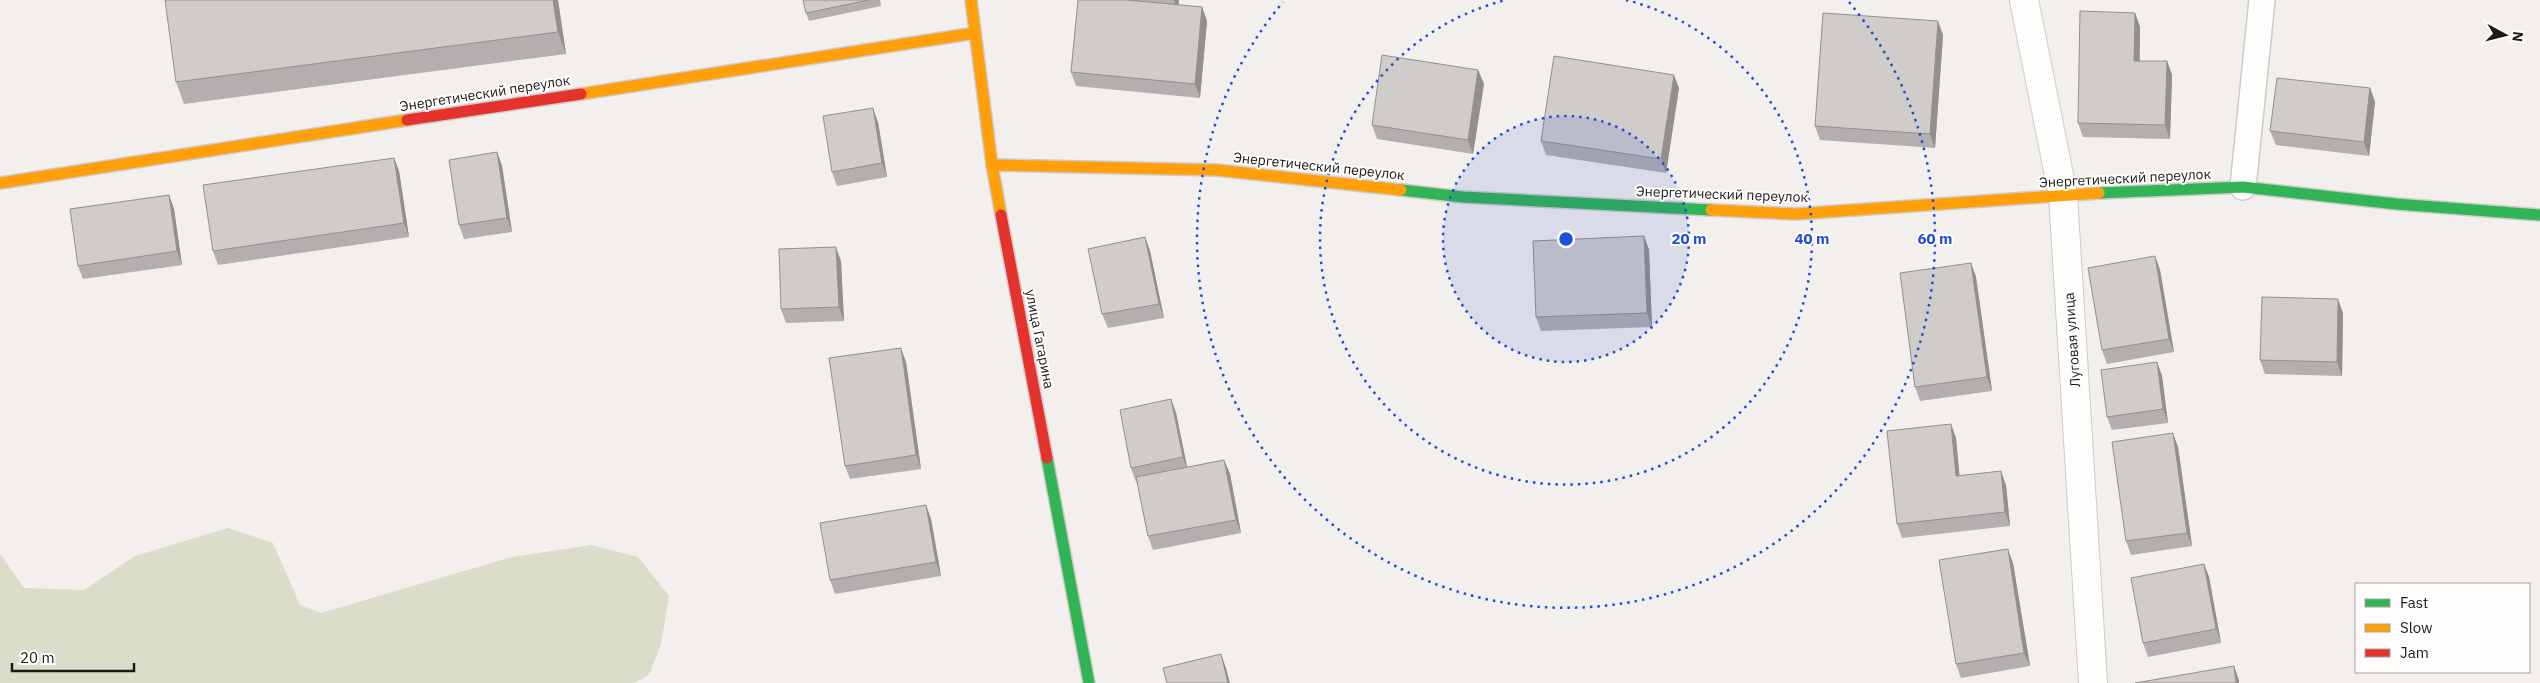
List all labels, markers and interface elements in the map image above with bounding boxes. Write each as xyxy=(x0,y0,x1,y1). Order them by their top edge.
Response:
north arrow xyxy=(2480,10,2530,60)
text: N xyxy=(2508,30,2527,43)
street label: Энергетический переулок xyxy=(398,71,572,115)
street label: Энергетический переулок xyxy=(1232,148,1406,184)
street label: Энергетический переулок xyxy=(2038,164,2212,192)
street label: Энергетический переулок xyxy=(1636,182,1809,206)
text: 20 m xyxy=(1672,229,1706,248)
text: 40 m xyxy=(1795,229,1829,248)
text: 60 m xyxy=(1918,229,1952,248)
centre of rings xyxy=(1557,230,1575,248)
street label: улица Гагарина xyxy=(1022,288,1059,391)
street label: Луговая улица xyxy=(2060,291,2084,388)
legend xyxy=(2355,583,2530,673)
text: Fast xyxy=(2400,593,2428,612)
text: Slow xyxy=(2400,618,2433,637)
scale bar xyxy=(12,640,135,672)
text: Jam xyxy=(2400,643,2429,662)
text: 20 m xyxy=(20,648,55,667)

